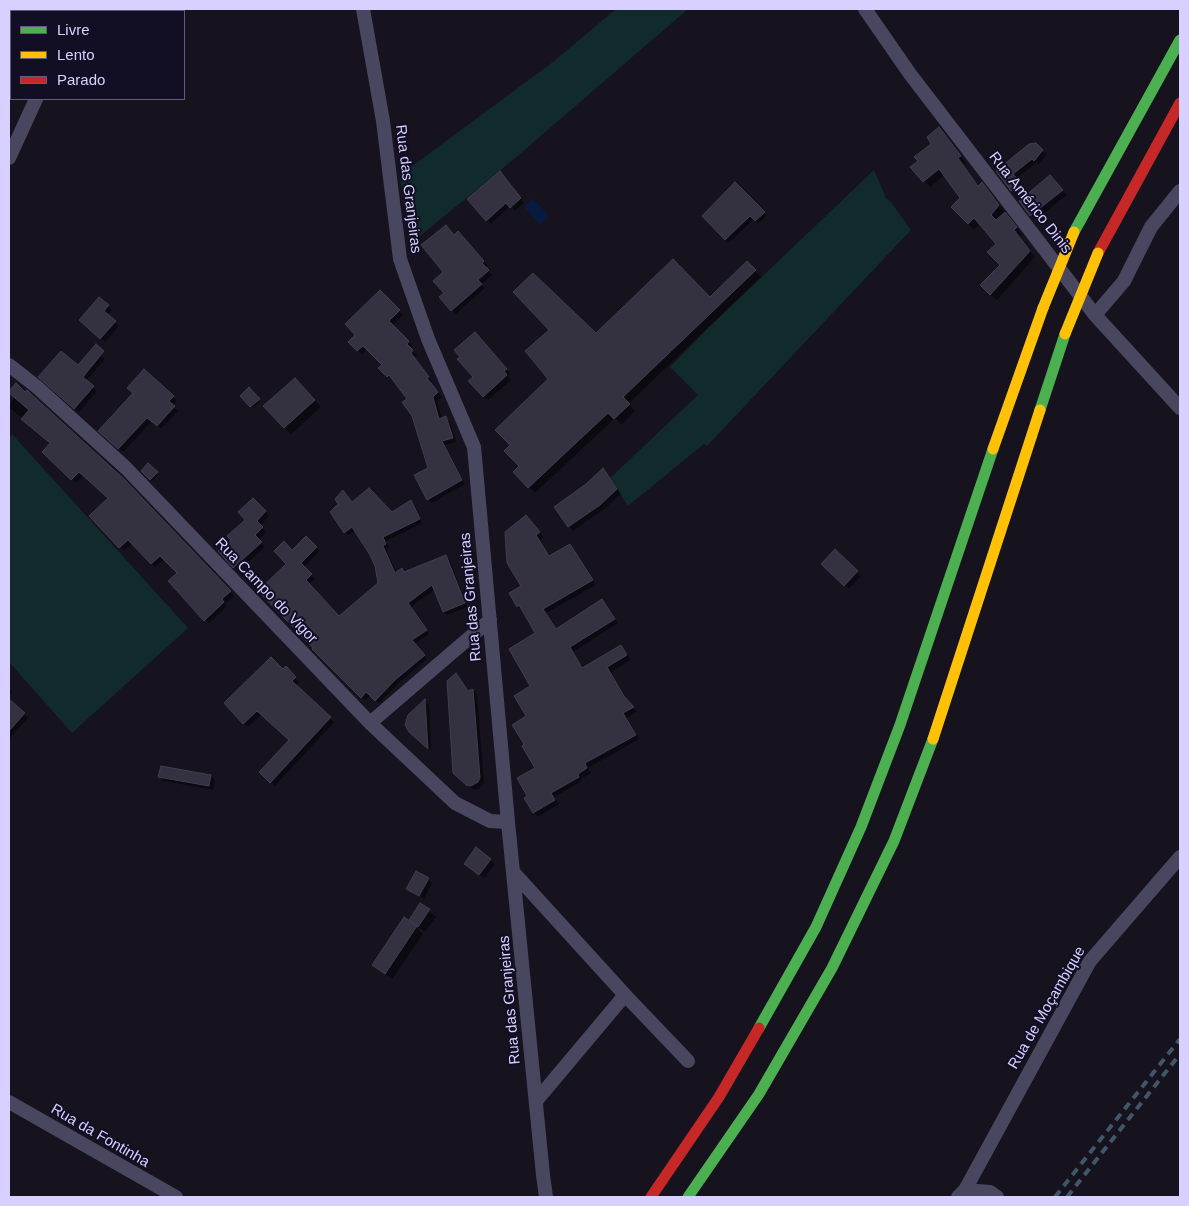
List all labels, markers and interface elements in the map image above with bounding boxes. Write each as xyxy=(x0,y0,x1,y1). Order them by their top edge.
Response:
legend xyxy=(10,10,185,100)
text: Livre xyxy=(57,21,90,38)
text: Lento xyxy=(57,46,95,63)
text: Parado xyxy=(57,71,105,88)
street label: Rua das Granjeiras xyxy=(391,124,425,254)
street label: Rua Américo Dinis xyxy=(985,149,1075,257)
street label: Rua das Granjeiras xyxy=(456,532,486,662)
street label: Rua Campo do Vigor xyxy=(211,534,321,648)
street label: Rua das Granjeiras xyxy=(495,935,525,1065)
street label: Rua de Moçambique xyxy=(1005,944,1089,1072)
street label: Rua da Fontinha xyxy=(47,1100,153,1172)

